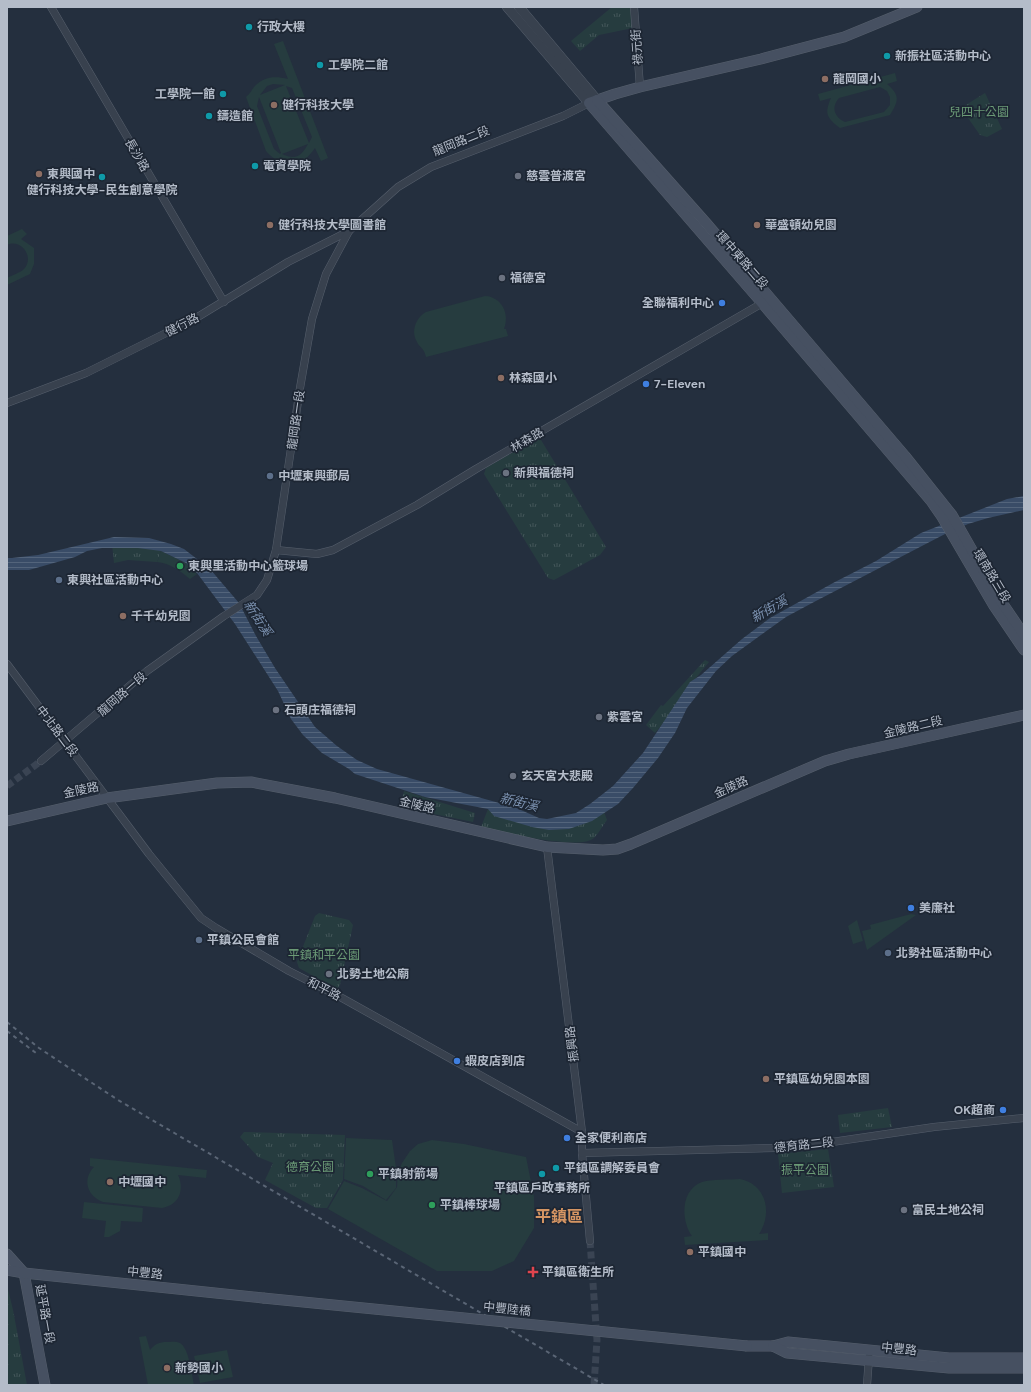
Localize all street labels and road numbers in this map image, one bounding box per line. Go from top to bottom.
street label: 祿元街 [628,28,646,66]
street label: 龍岡路二段 [430,122,492,160]
street label: 長沙路 [121,135,153,175]
street label: 環中東路二段 [712,228,772,292]
street label: 健行路 [162,310,202,340]
street label: 龍岡路一段 [284,389,308,451]
street label: 林森路 [507,424,547,456]
street label: 環南路三段 [970,546,1014,606]
street label: 龍岡路一段 [94,668,150,720]
street label: 中北路二段 [33,702,81,760]
street label: 金陵路二段 [882,712,944,742]
street label: 金陵路 [711,772,751,802]
street label: 金陵路 [62,778,100,802]
street label: 金陵路 [398,793,436,817]
street label: 和平路 [304,974,344,1004]
street label: 振興路 [562,1025,582,1063]
street label: 德育路二段 [773,1134,835,1156]
street label: 中豐路 [126,1263,164,1283]
street label: 延平路一段 [32,1283,58,1345]
street label: 中豐陸橋 [482,1299,532,1319]
street label: 中豐路 [880,1339,918,1359]

